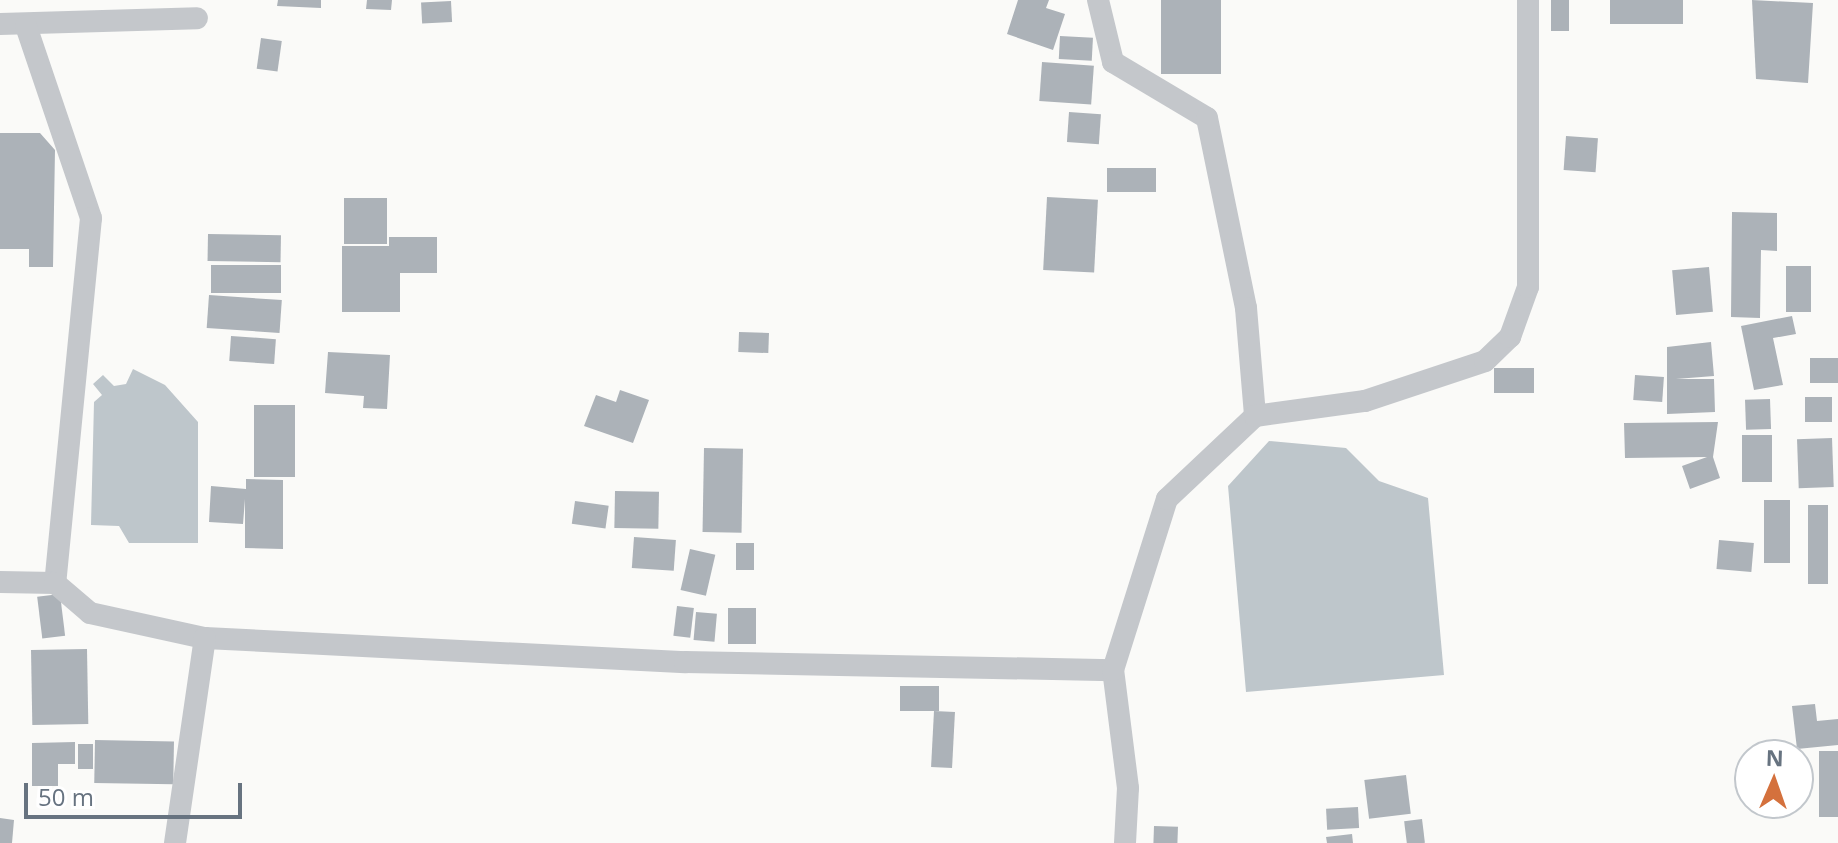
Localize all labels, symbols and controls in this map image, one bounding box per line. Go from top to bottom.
north arrow [1734,739,1814,819]
text: N [1765,742,1784,772]
scale bar [28,767,246,817]
text: 50 m [38,780,94,813]

